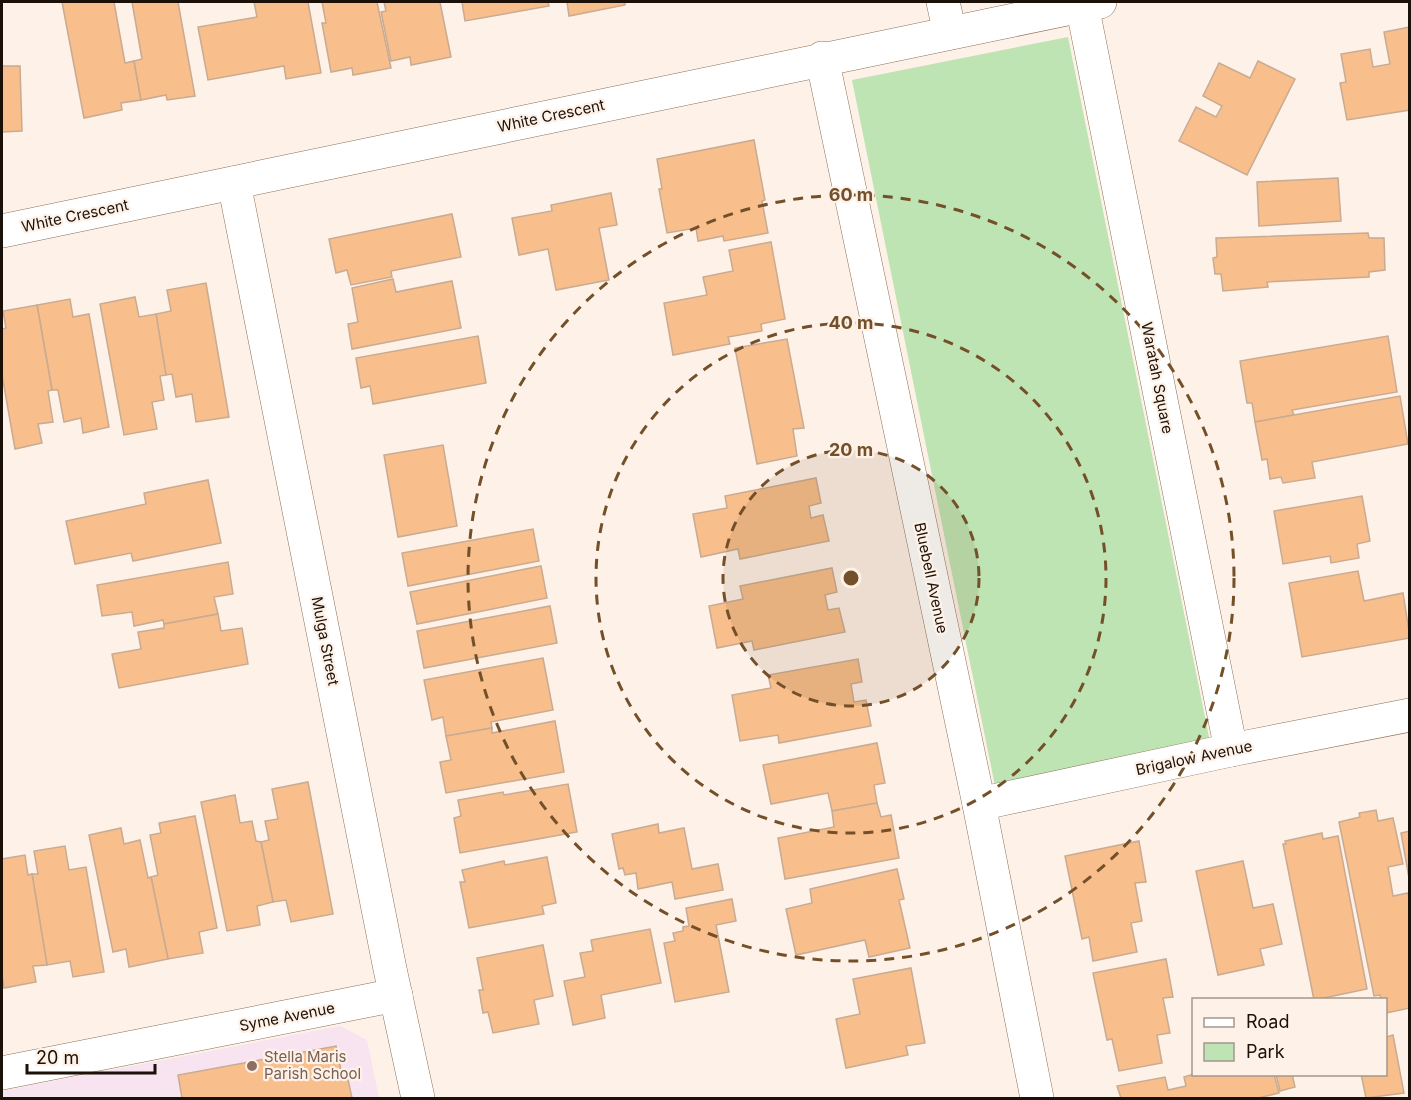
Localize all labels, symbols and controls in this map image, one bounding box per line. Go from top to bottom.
street label: White Crescent [496,95,606,136]
text: 60 m [829,184,873,205]
street label: White Crescent [20,195,130,236]
text: 40 m [829,312,874,333]
street label: Waratah Square [1137,321,1178,435]
text: 20 m [829,439,873,460]
street label: Bluebell Avenue [910,521,953,635]
centre of rings [841,568,861,588]
street label: Mulga Street [308,595,343,687]
street label: Brigalow Avenue [1134,736,1254,779]
street label: Syme Avenue [238,998,336,1035]
legend [1192,998,1387,1076]
text: Road [1246,1011,1289,1032]
scale bar [27,1037,154,1075]
text: Park [1246,1041,1285,1062]
text: 20 m [36,1047,79,1068]
place label: Stella Maris Parish School [264,1047,361,1083]
marker: Stella Maris Parish School [245,1059,259,1073]

